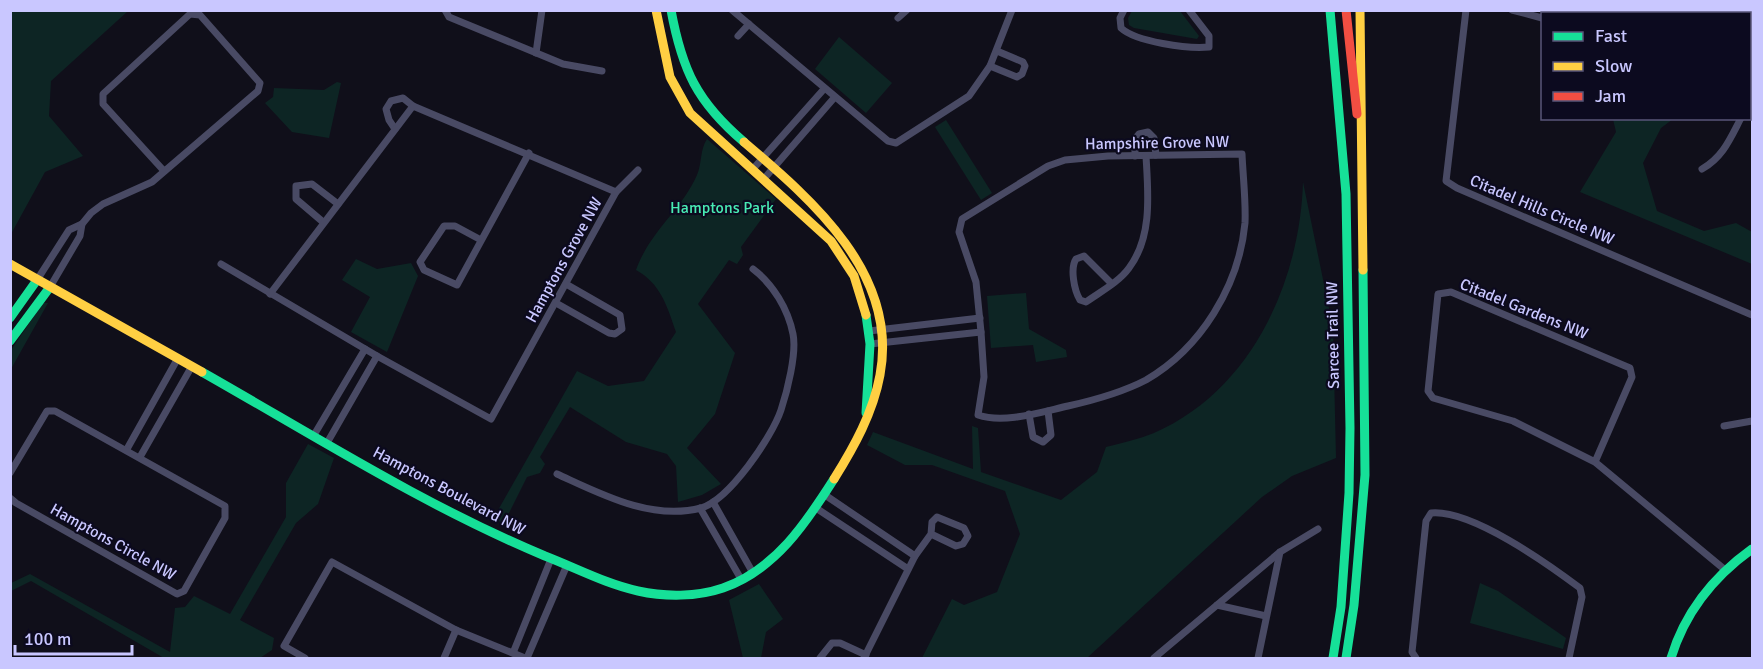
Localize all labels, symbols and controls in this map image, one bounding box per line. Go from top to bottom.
legend [1541,12,1751,120]
text: Fast [1595,25,1627,47]
text: Slow [1595,55,1632,77]
text: Jam [1595,85,1626,107]
street label: Hampshire Grove NW [1085,132,1230,154]
street label: Citadel Hills Circle NW [1467,171,1618,250]
street label: Hamptons Grove NW [521,193,607,326]
park label: Hamptons Park [670,198,774,218]
street label: Citadel Gardens NW [1457,274,1591,344]
street label: Sarcee Trail NW [1322,281,1344,389]
street label: Hamptons Boulevard NW [369,442,529,540]
street label: Hamptons Circle NW [47,499,180,585]
scale bar [15,618,132,656]
text: 100 m [24,628,71,650]

